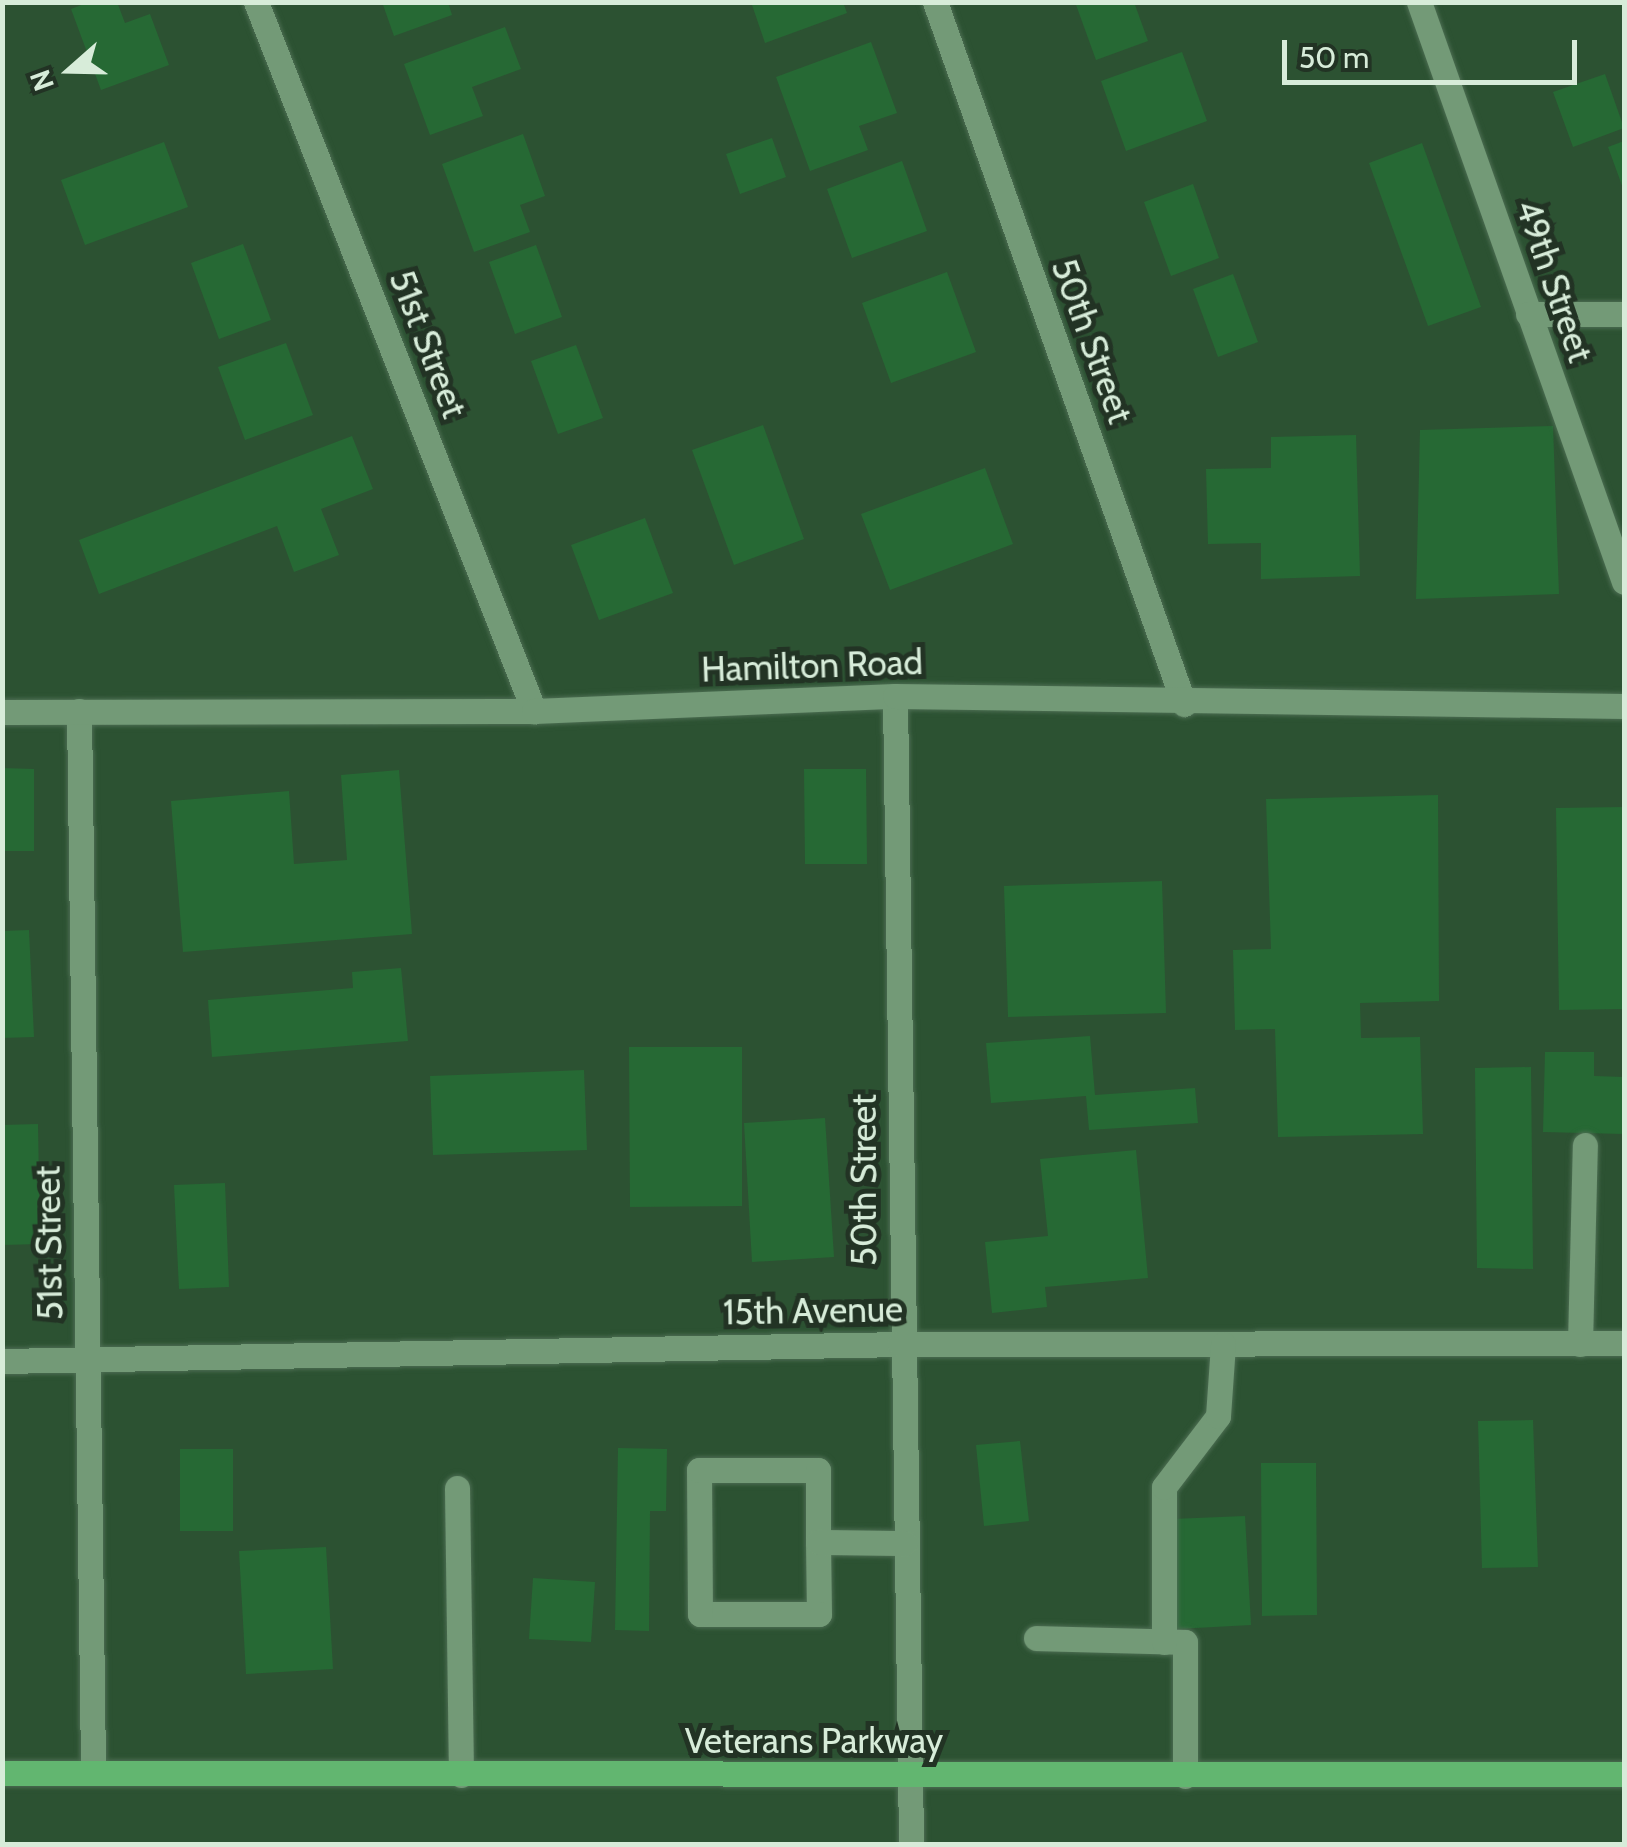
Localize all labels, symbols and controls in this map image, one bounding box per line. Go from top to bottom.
north arrow [20,20,120,120]
scale bar [1287,20,1582,82]
text: 50 m [1299,39,1369,76]
text: N [22,65,61,95]
street label: 49th Street [1507,194,1601,368]
street label: 50th Street [1043,253,1141,429]
street label: 51st Street [381,264,475,424]
street label: Hamilton Road [701,641,923,691]
street label: 50th Street [843,1094,885,1266]
street label: 51st Street [27,1165,71,1321]
street label: 15th Avenue [723,1288,903,1334]
street label: Veterans Parkway [685,1720,943,1762]

